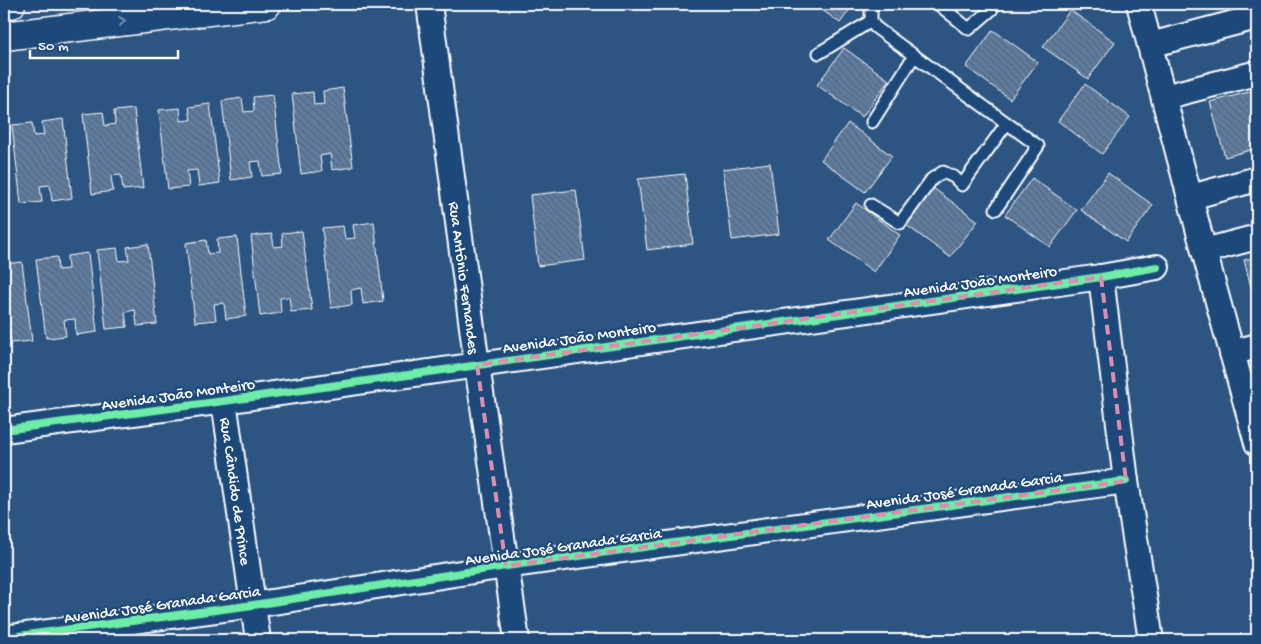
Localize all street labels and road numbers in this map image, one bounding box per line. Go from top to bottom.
street label: Rua Antônio Fernandes [442,201,482,356]
street label: Avenida João Monteiro [902,263,1058,304]
street label: Avenida João Monteiro [501,319,657,360]
street label: Avenida João Monteiro [100,376,256,417]
street label: Rua Cândido de Prince [213,417,253,567]
street label: Avenida José Granada Garcia [865,469,1065,516]
street label: Avenida José Granada Garcia [464,525,664,572]
street label: Avenida José Granada Garcia [63,583,263,630]

